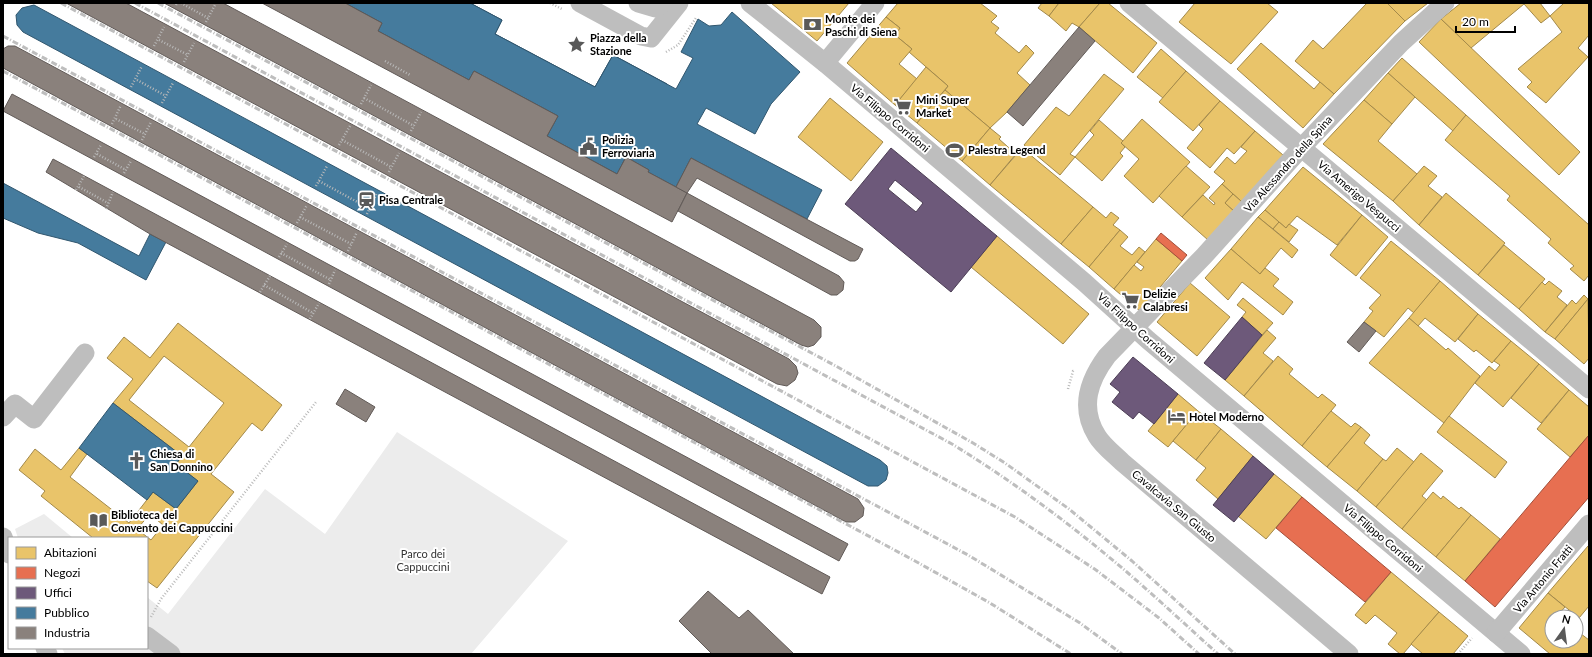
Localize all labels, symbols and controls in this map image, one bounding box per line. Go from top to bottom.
scale bar [1456,8,1515,34]
place label: Monte dei Paschi di Siena [825,12,897,38]
text: 20 m [1462,14,1489,29]
bank icon: Monte dei Paschi di Siena [802,15,822,35]
place label: Piazza della Stazione [590,31,647,57]
place icon: Piazza della Stazione [567,34,587,54]
street label: Via Filippo Corridoni [848,81,933,155]
place label: Mini Super Market [916,93,970,119]
supermarket icon: Mini Super Market [893,96,913,116]
street label: Via Alessandro della Spina [1241,113,1334,215]
place label: Polizia Ferroviaria [602,133,654,159]
public building icon: Polizia Ferroviaria [579,136,599,156]
sports icon: Palestra Legend [945,140,965,160]
place label: Palestra Legend [968,143,1045,156]
street label: Via Amerigo Vespucci [1315,157,1404,234]
station icon: Pisa Centrale [356,190,376,210]
place label: Pisa Centrale [379,193,443,206]
place label: Delizie Calabresi [1143,287,1188,313]
street label: Via Filippo Corridoni [1095,290,1178,366]
supermarket icon: Delizie Calabresi [1120,290,1140,310]
hotel icon: Hotel Moderno [1166,407,1186,427]
place label: Hotel Moderno [1189,410,1264,423]
place label: Chiesa di San Donnino [150,447,213,473]
church icon: Chiesa di San Donnino [127,450,147,470]
street label: Cavalcavia San Giusto [1130,467,1219,545]
street label: Via Filippo Corridoni [1341,501,1426,575]
place label: Biblioteca del Convento dei Cappuccini [111,508,233,534]
library icon: Biblioteca del Convento dei Cappuccini [88,511,108,531]
legend [8,537,148,649]
street label: Via Antonio Fratti [1510,542,1575,615]
text: Abitazioni [44,545,97,560]
park label: Parco dei Cappuccini [396,547,450,573]
text: Negozi [44,565,81,580]
text: Uffici [44,585,72,600]
text: Pubblico [44,605,90,620]
north arrow [1544,609,1584,649]
text: N [1561,611,1572,626]
text: Industria [44,625,90,640]

